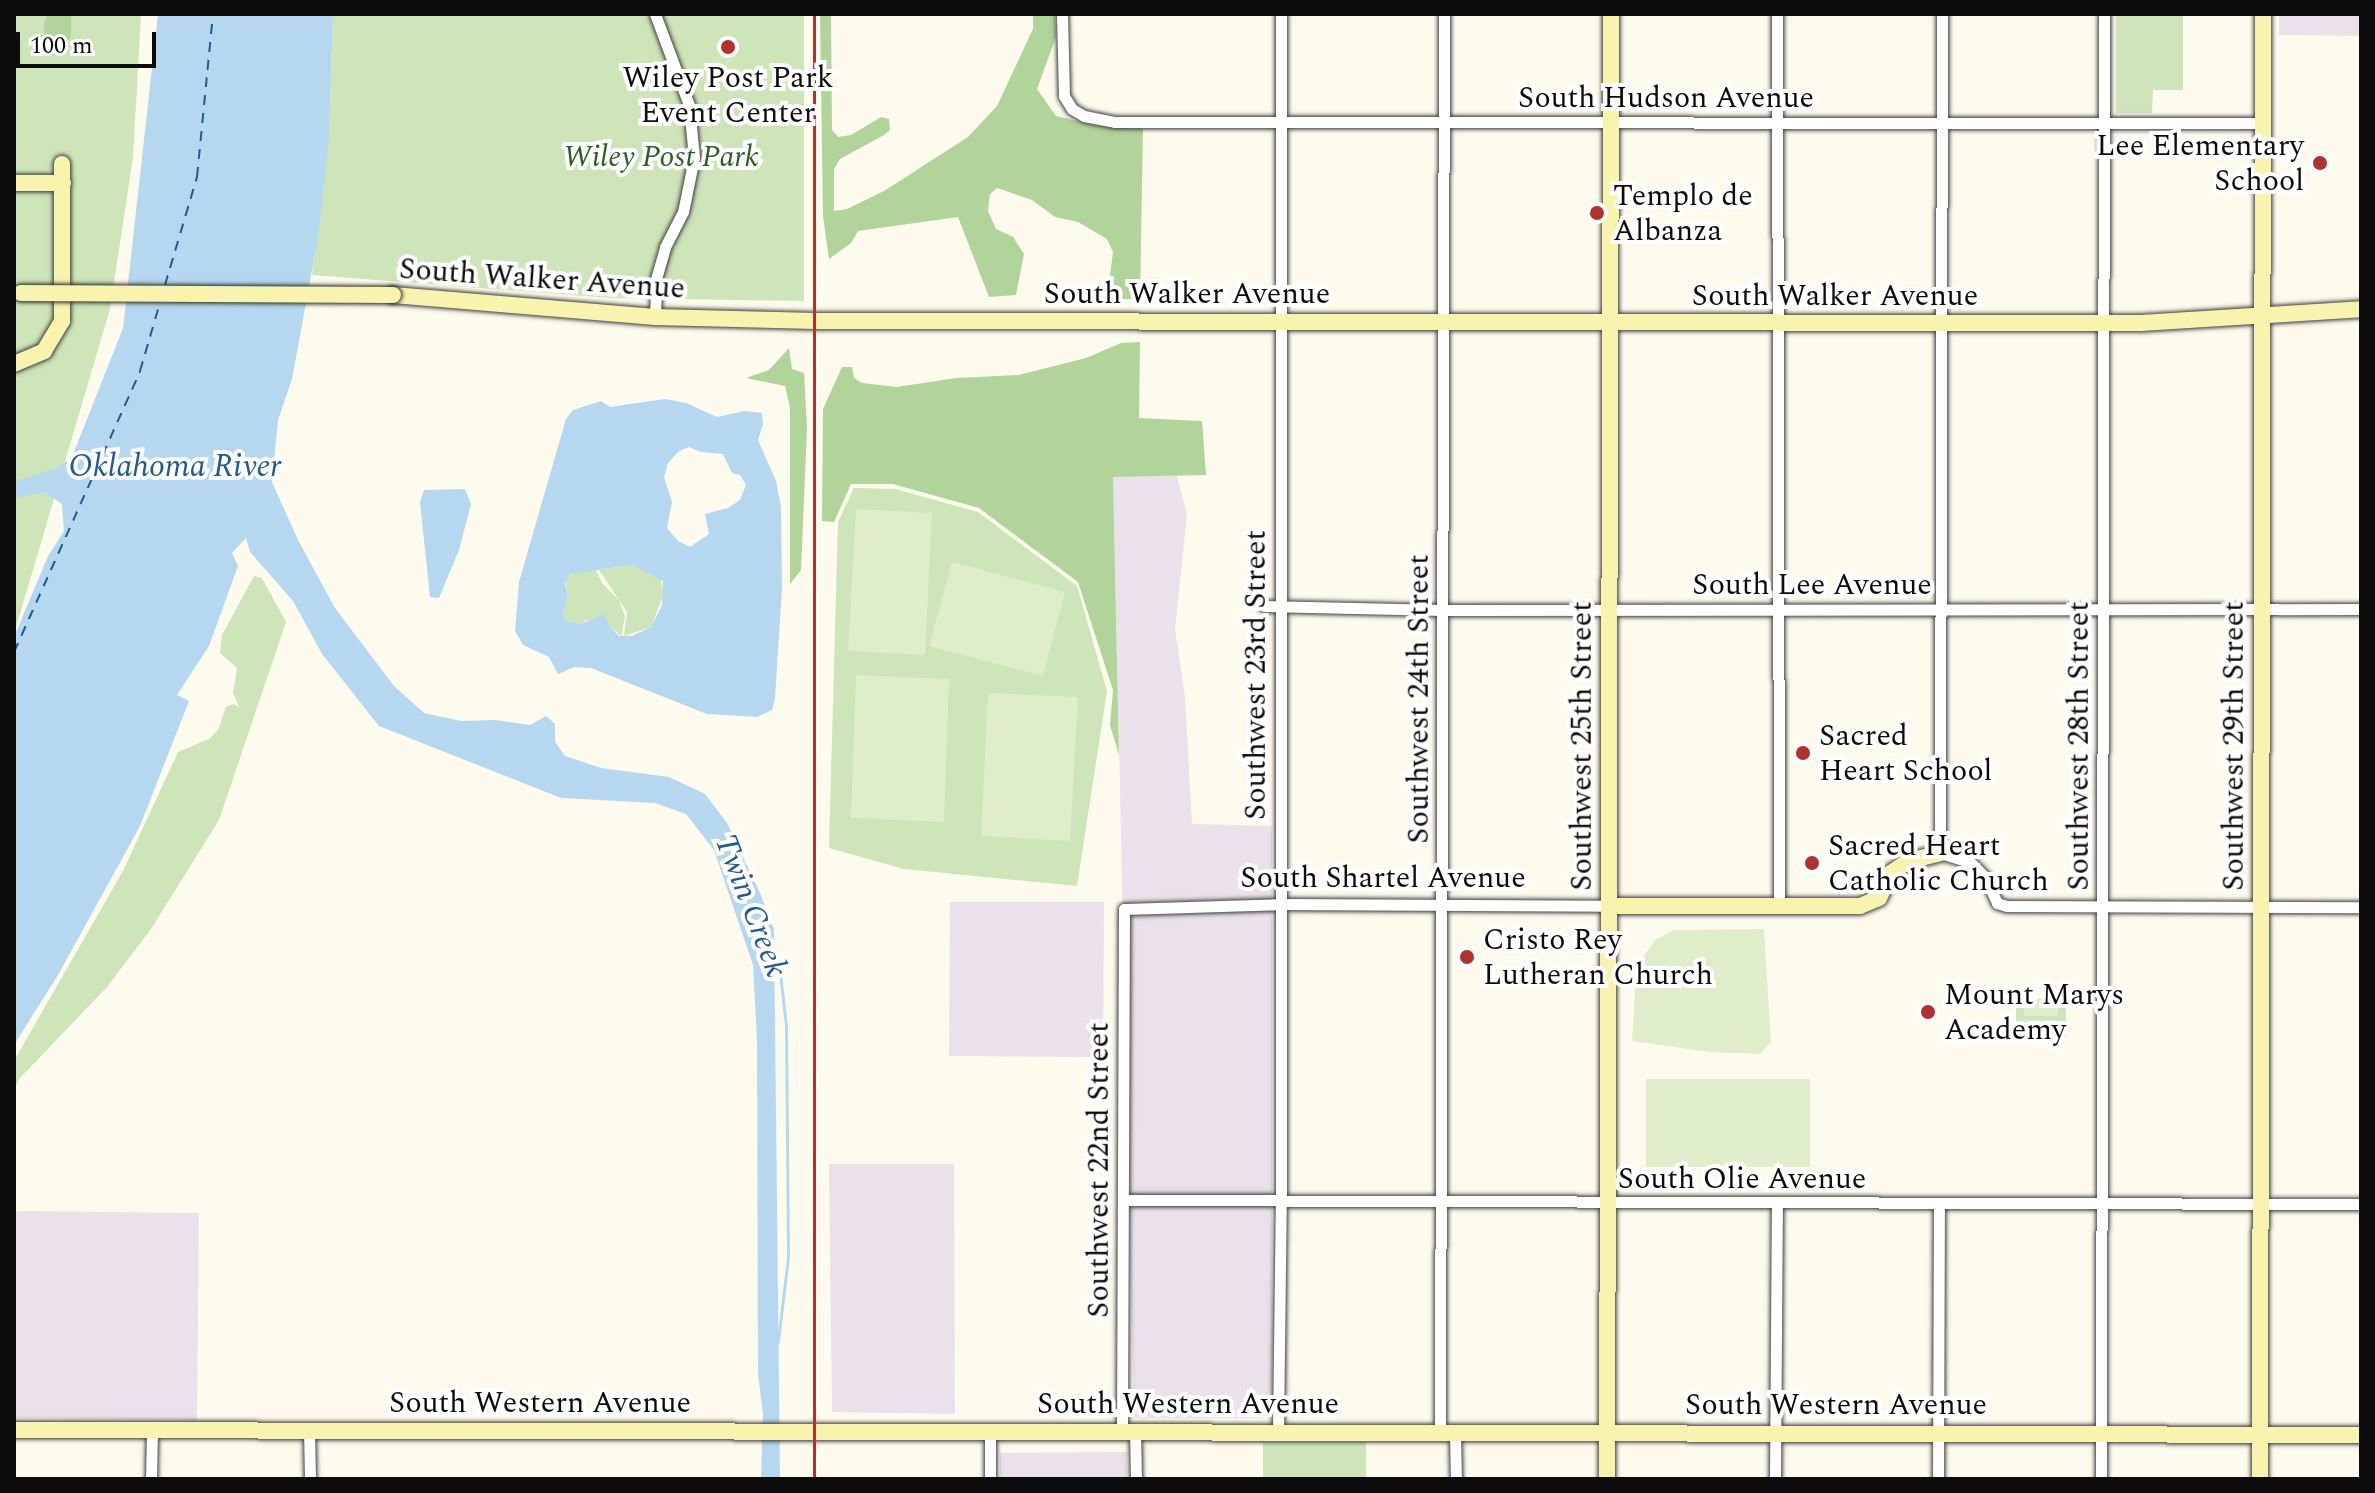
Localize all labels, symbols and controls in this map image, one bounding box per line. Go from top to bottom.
scale bar [20,16,160,66]
text: 100 m [30,28,93,64]
marker: Wiley Post Park Event Center [719,38,737,56]
place label: Wiley Post Park Event Center [622,60,834,130]
street label: South Hudson Avenue [1518,80,1814,116]
place label: Lee Elementary School [2096,128,2304,198]
park label: Wiley Post Park [563,139,759,175]
marker: Lee Elementary School [2311,154,2329,172]
place label: Templo de Albanza [1613,178,1753,248]
marker: Templo de Albanza [1588,204,1606,222]
street label: South Walker Avenue [398,251,686,307]
street label: South Walker Avenue [1044,276,1330,312]
street label: South Walker Avenue [1692,278,1978,314]
water label: Oklahoma River [69,448,281,486]
street label: Southwest 23rd Street [1238,530,1274,820]
street label: Southwest 24th Street [1401,554,1437,844]
street label: South Lee Avenue [1692,567,1932,603]
street label: Southwest 25th Street [1564,601,1600,891]
street label: Southwest 28th Street [2061,601,2097,891]
street label: Southwest 29th Street [2216,601,2252,891]
place label: Sacred Heart School [1819,718,1992,788]
marker: Sacred Heart School [1794,744,1812,762]
place label: Sacred Heart Catholic Church [1828,828,2049,898]
water label: Twin Creek [705,829,795,983]
marker: Sacred Heart Catholic Church [1803,854,1821,872]
street label: South Shartel Avenue [1240,860,1526,896]
place label: Cristo Rey Lutheran Church [1483,922,1713,992]
marker: Cristo Rey Lutheran Church [1458,948,1476,966]
place label: Mount Marys Academy [1944,977,2124,1048]
marker: Mount Marys Academy [1919,1003,1937,1021]
street label: Southwest 22nd Street [1081,1022,1117,1318]
street label: South Olie Avenue [1618,1161,1866,1197]
street label: South Western Avenue [389,1385,691,1421]
street label: South Western Avenue [1037,1386,1339,1422]
street label: South Western Avenue [1685,1387,1987,1423]

